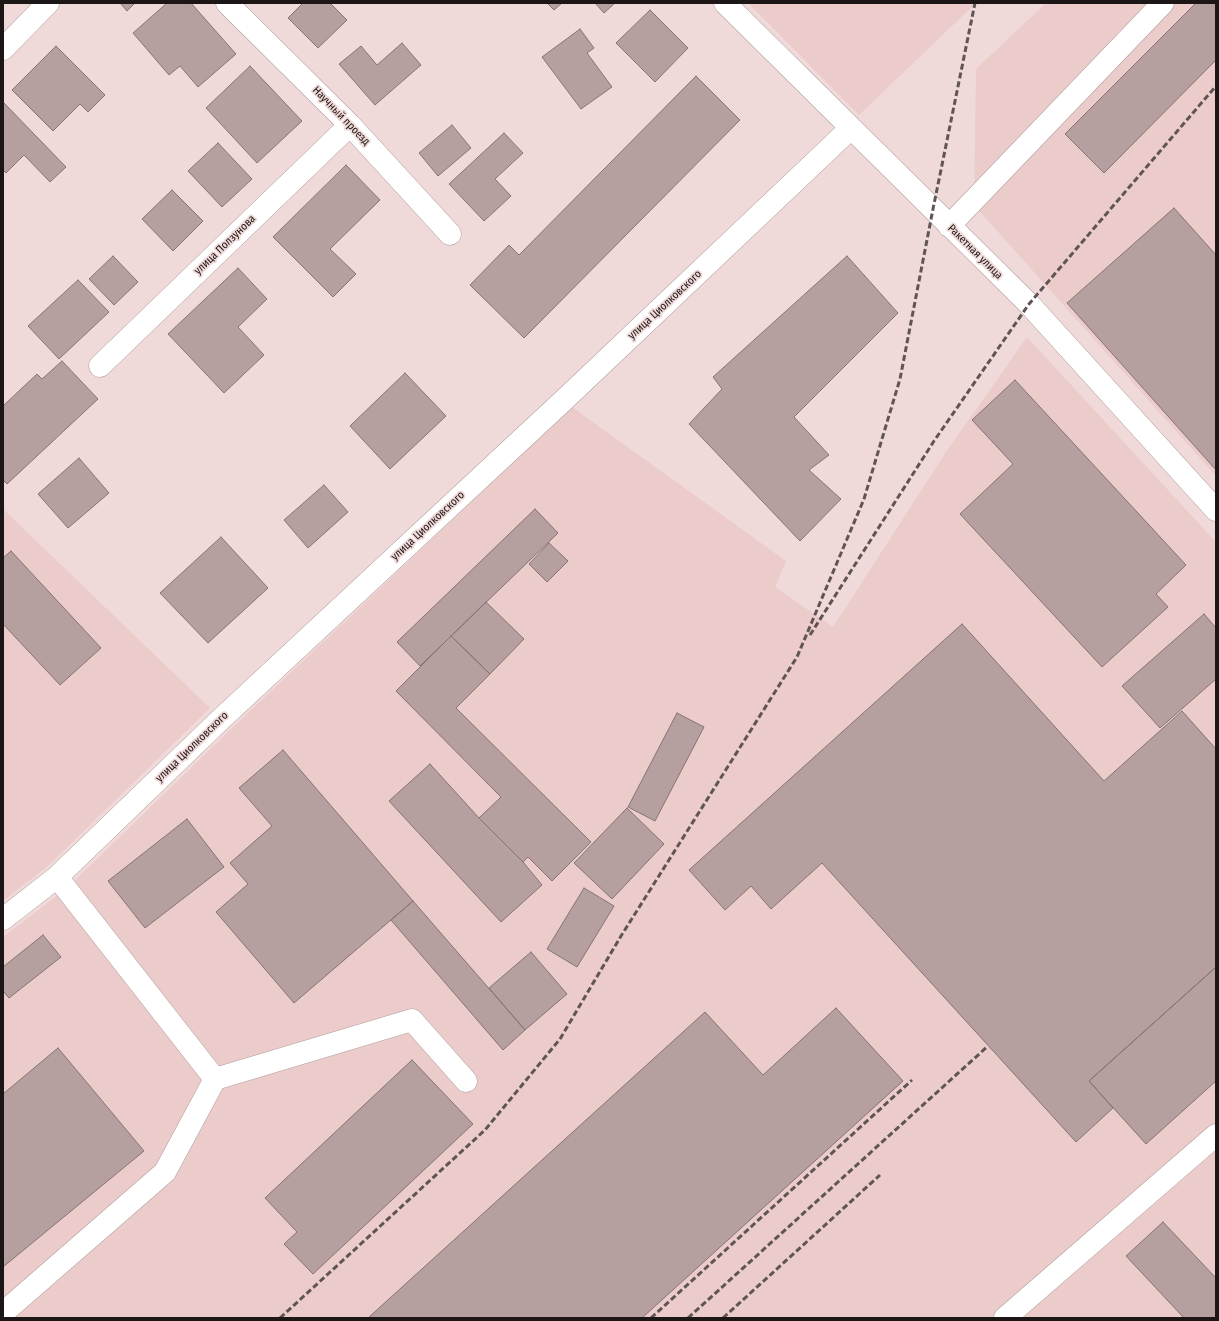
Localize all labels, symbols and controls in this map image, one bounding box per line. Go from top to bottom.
street label: Научный проезд [310,84,372,148]
street label: улица Ползунова [192,212,258,278]
street label: Ракетная улица [945,222,1005,282]
street label: улица Циолковского [626,268,704,342]
street label: улица Циолковского [389,489,467,563]
street label: улица Циолковского [153,709,231,785]

